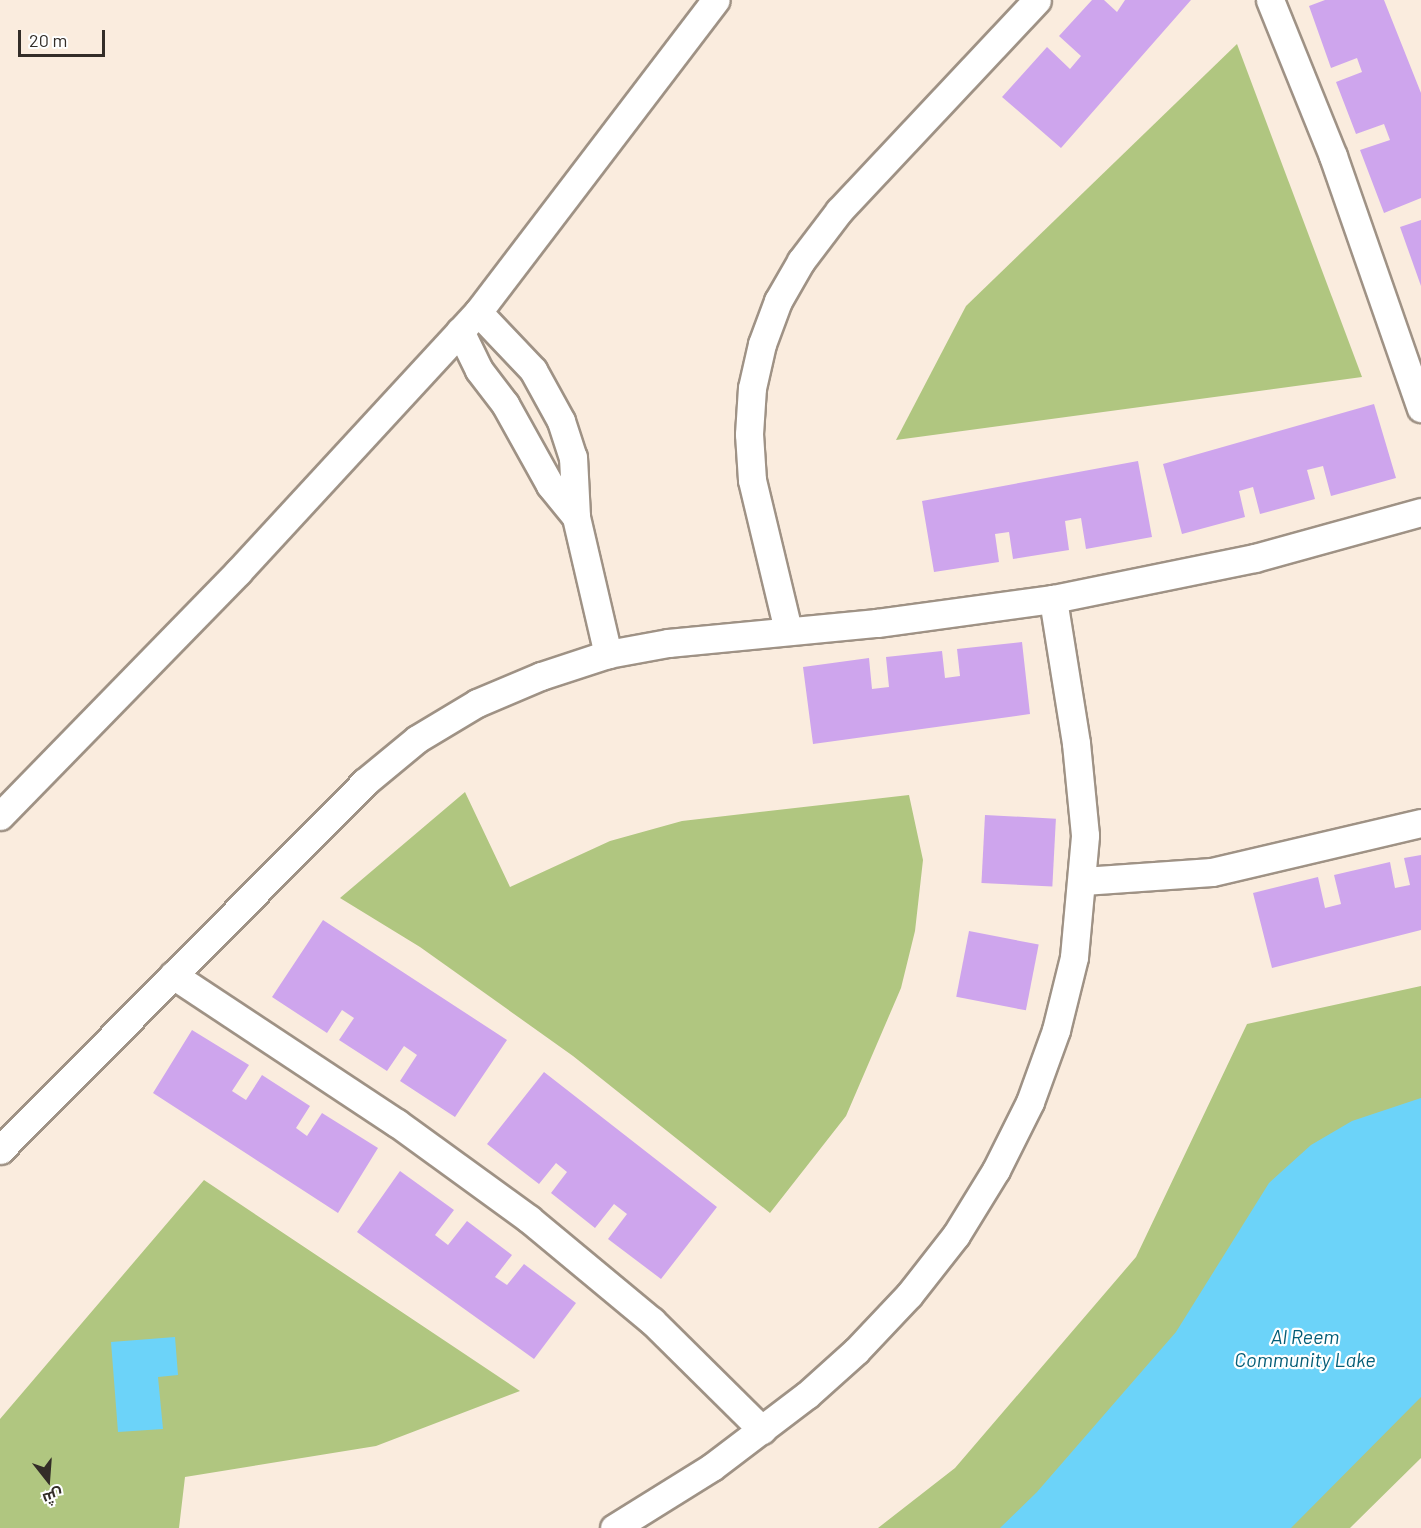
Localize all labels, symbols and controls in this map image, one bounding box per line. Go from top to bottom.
scale bar [21,18,108,56]
text: 20 m [29,29,67,51]
water label: Al Reem Community Lake [1234,1324,1376,1371]
north arrow [18,1450,78,1510]
text: ش [41,1486,66,1510]

